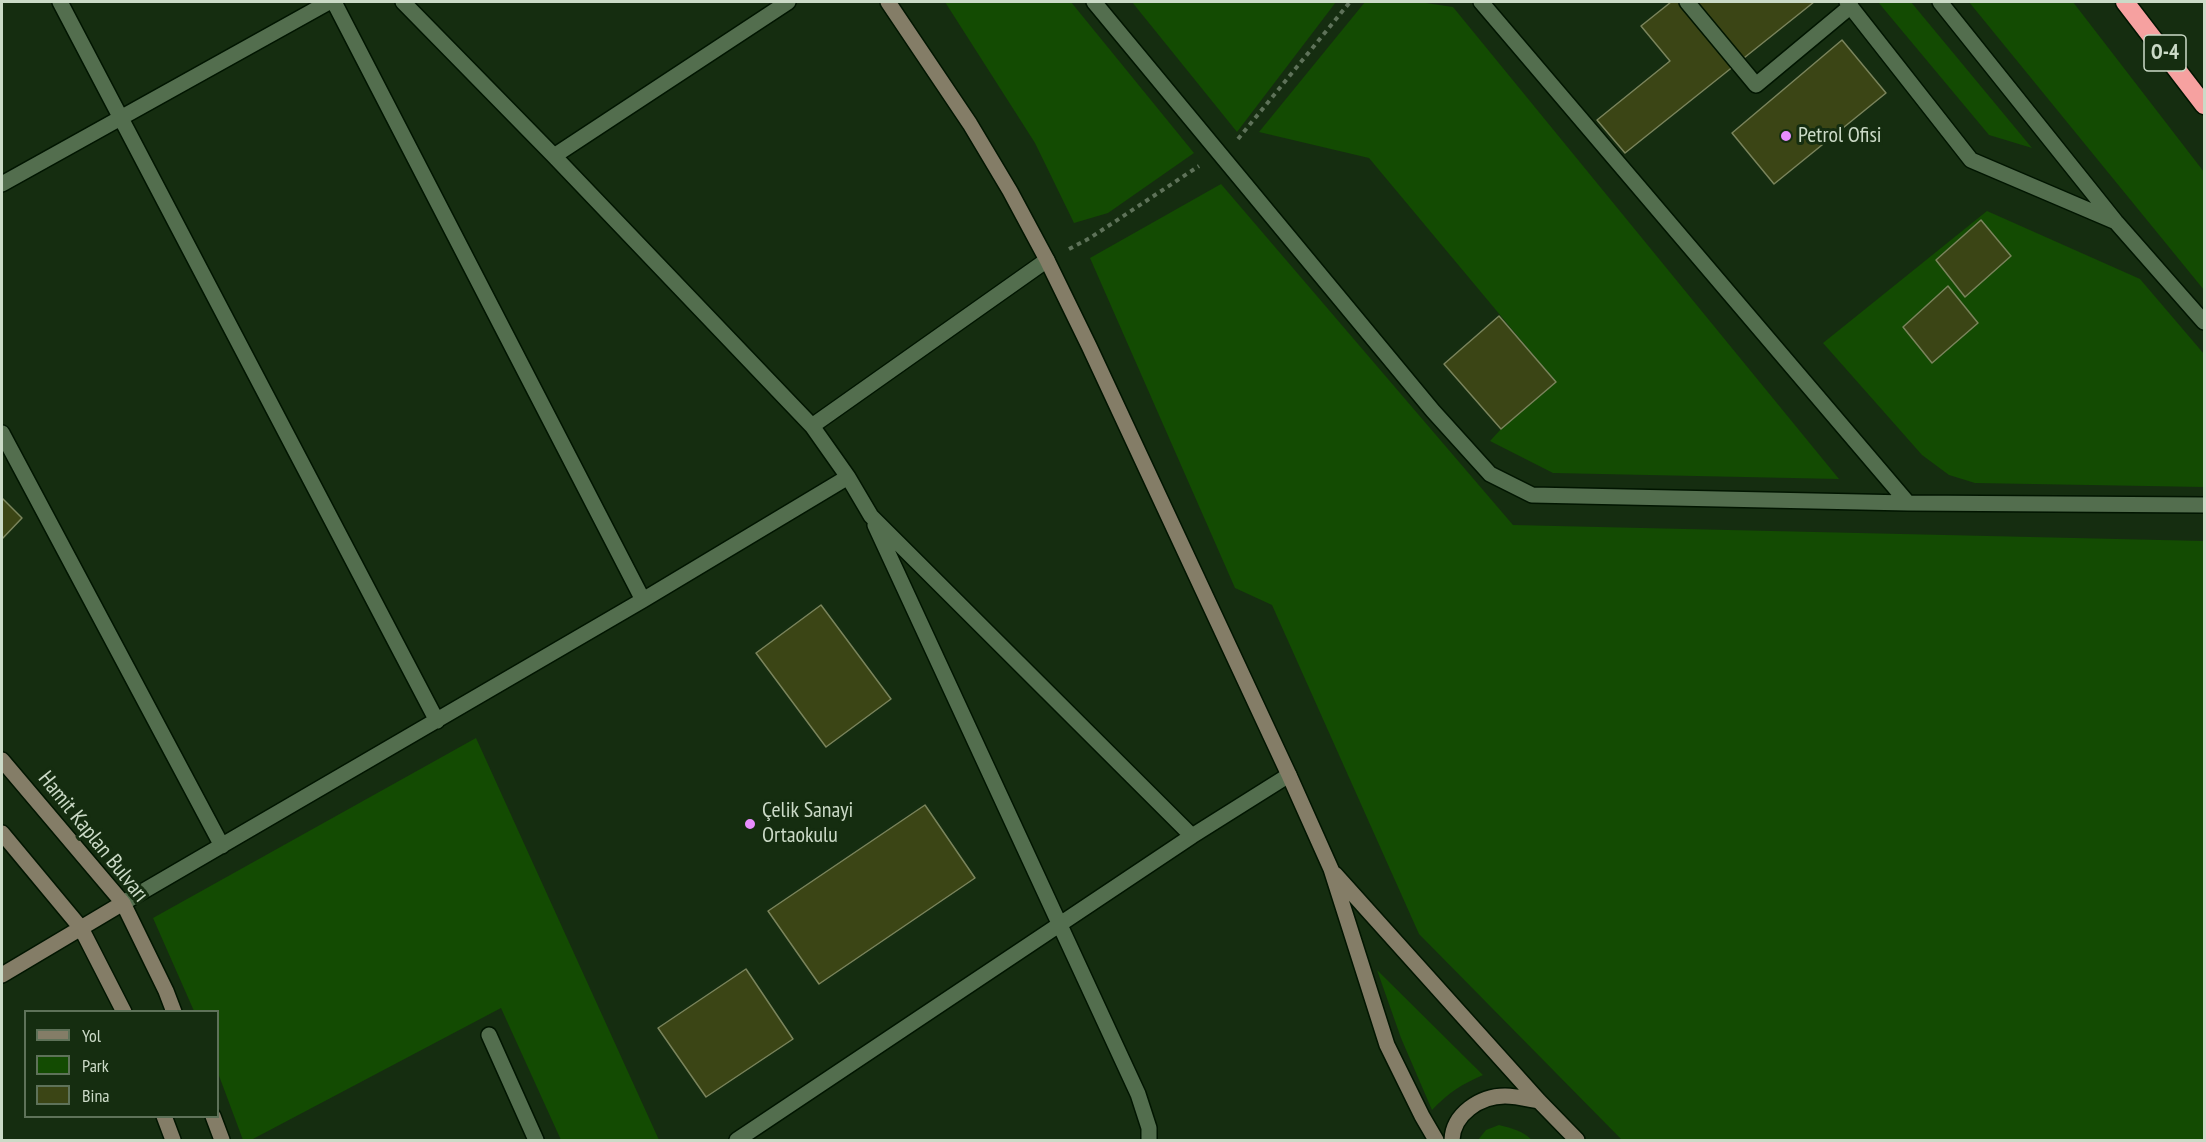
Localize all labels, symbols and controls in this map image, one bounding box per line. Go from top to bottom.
road number: O-4 [2144,35,2186,71]
place label: Petrol Ofisi [1798,123,1882,149]
marker: Petrol Ofisi [1779,129,1793,143]
street label: Hamit Kaplan Bulvarı [32,766,154,908]
place label: Çelik Sanayi Ortaokulu [762,798,853,849]
marker: Çelik Sanayi Ortaokulu [743,817,757,831]
legend [24,1010,219,1118]
text: Yol [82,1024,101,1047]
text: Park [82,1054,109,1077]
text: Bina [82,1084,110,1107]

